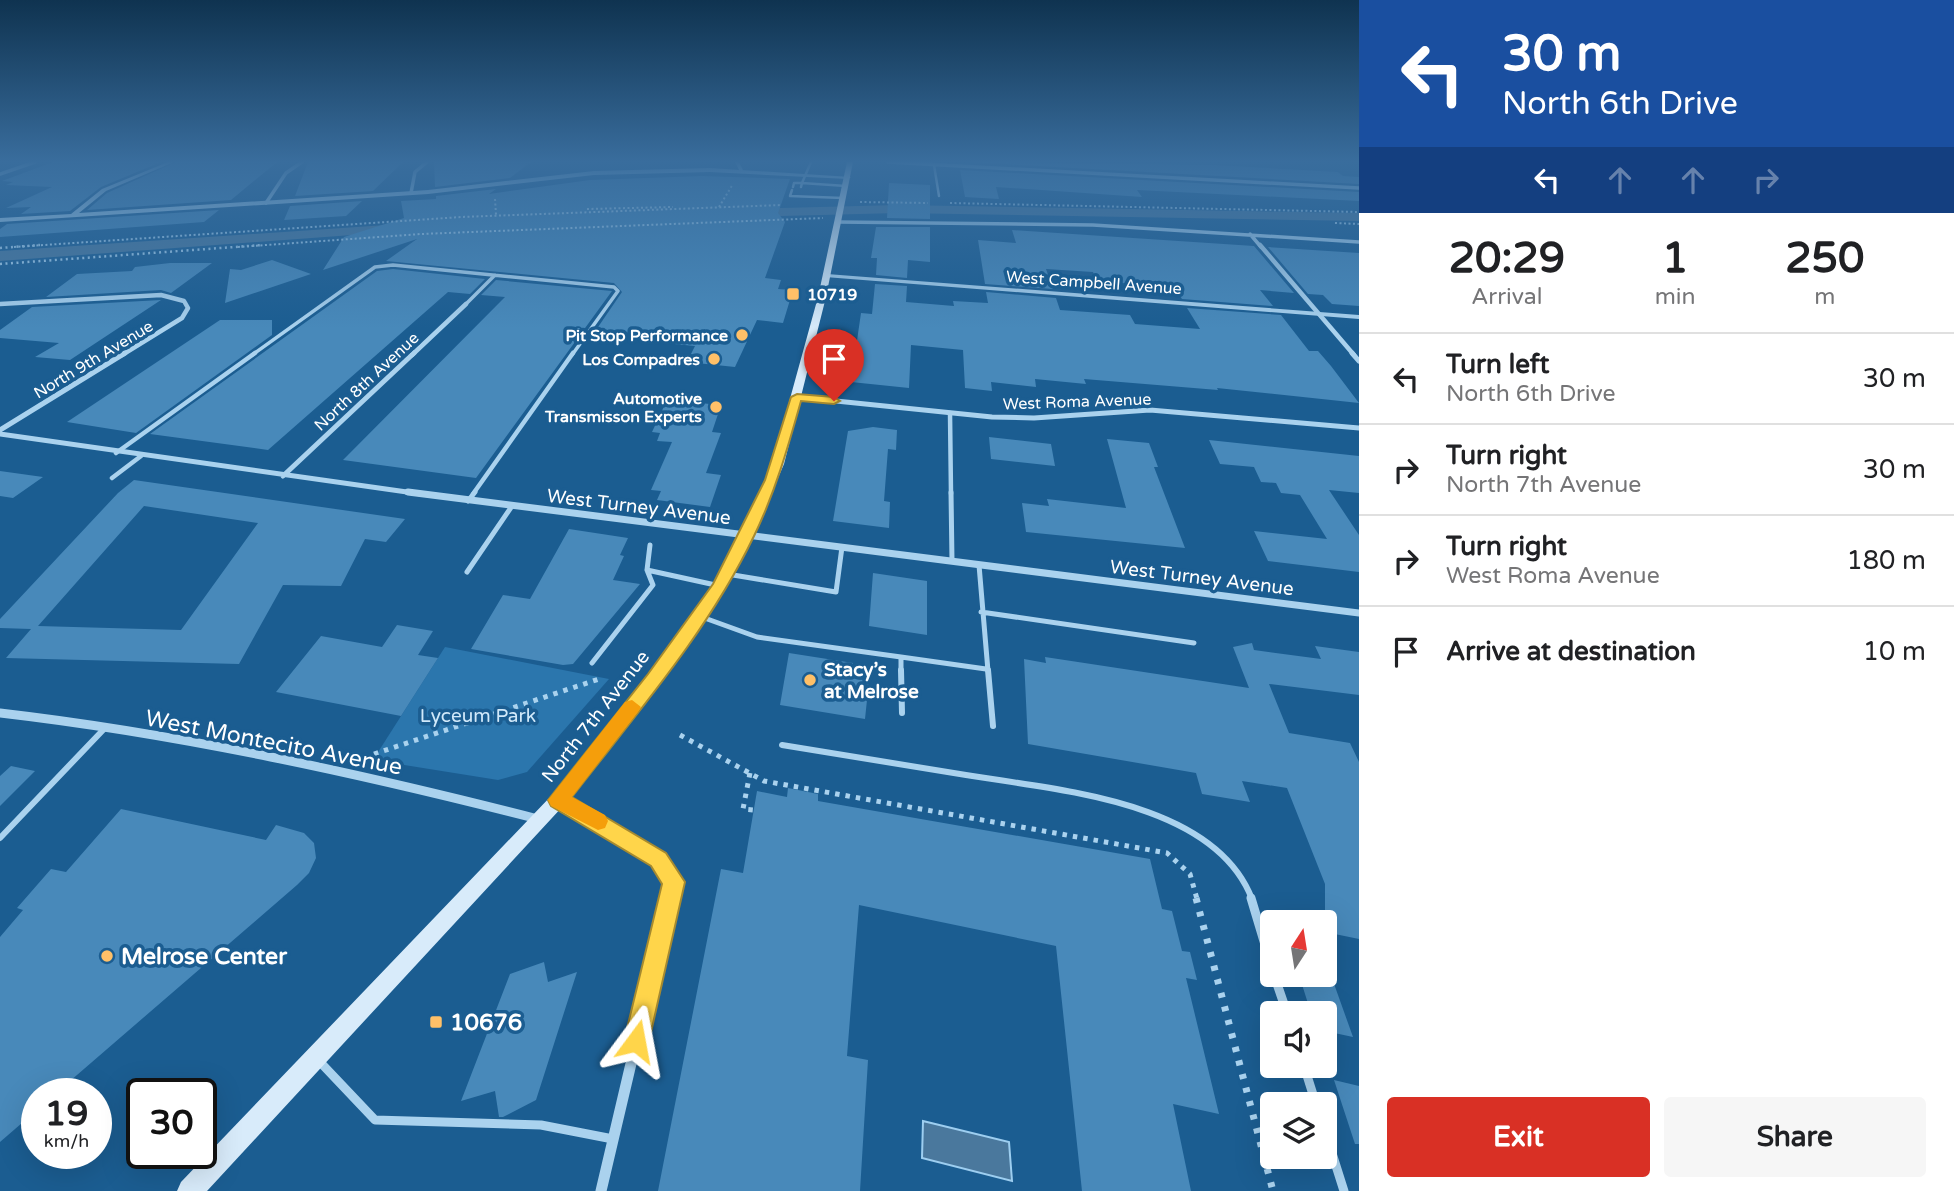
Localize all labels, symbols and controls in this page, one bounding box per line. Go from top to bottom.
text: 30 m [1502,25,1621,84]
icon: left [1387,28,1478,119]
text: North 6th Drive [1502,85,1738,123]
icon: left [1528,161,1566,199]
icon: ahead [1601,161,1639,199]
icon: ahead [1674,161,1712,199]
icon: right [1747,161,1785,199]
text: 20:29 [1449,233,1565,284]
text: 1 [1662,233,1688,284]
text: 250 [1785,233,1864,284]
street label: West Campbell Avenue [1006,267,1182,299]
text: Arrival [1471,283,1542,311]
text: min [1655,283,1696,311]
text: m [1814,283,1835,311]
place label: 10719 [807,285,857,305]
marker: 10719 [785,286,801,302]
street label: North 9th Avenue [30,316,157,403]
place label: Pit Stop Performance [565,326,728,346]
marker: Pit Stop Performance [734,327,750,343]
street label: North 8th Avenue [310,328,423,435]
pin [804,329,864,401]
icon: arrive [815,340,853,378]
text: Turn left [1446,349,1549,380]
place label: Los Compadres [582,350,700,370]
marker: Los Compadres [706,351,722,367]
icon: left [1387,360,1425,398]
text: 30 m [1863,363,1926,394]
text: North 6th Drive [1446,380,1616,408]
place label: Automotive Transmisson Experts [544,389,702,427]
street label: West Roma Avenue [1002,389,1152,415]
marker: Automotive Transmisson Experts [708,399,724,415]
text: Turn right [1446,440,1567,471]
icon: right [1387,451,1425,489]
text: 30 m [1863,454,1926,485]
text: North 7th Avenue [1446,471,1641,499]
street label: West Turney Avenue [546,485,732,529]
text: Turn right [1446,531,1567,562]
icon: right [1387,542,1425,580]
text: 180 m [1846,545,1926,576]
street label: West Turney Avenue [1109,556,1295,600]
text: West Roma Avenue [1446,562,1660,590]
icon: arrive [1387,633,1425,671]
text: Arrive at destination [1446,636,1696,667]
text: 10 m [1863,636,1926,667]
street label: North 7th Avenue [537,646,654,787]
place label: Stacy’s at Melrose [824,659,919,703]
marker: Stacy’s at Melrose [802,672,818,688]
street label: West Montecito Avenue [143,704,405,782]
park label: Lyceum Park [420,705,536,727]
north arrow [1260,910,1337,987]
map controls [1260,910,1337,1169]
place label: Melrose Center [121,943,288,971]
marker: Melrose Center [99,948,115,964]
button: sound [1260,1001,1337,1078]
position arrow [599,1004,673,1078]
place label: 10676 [450,1009,522,1037]
marker: 10676 [428,1014,444,1030]
speed limit sign: 30 [126,1078,217,1169]
button: layers [1260,1092,1337,1169]
text: 19 [45,1093,88,1135]
button: Exit [1387,1097,1650,1177]
button: Share [1664,1097,1926,1177]
text: km/h [44,1130,89,1152]

